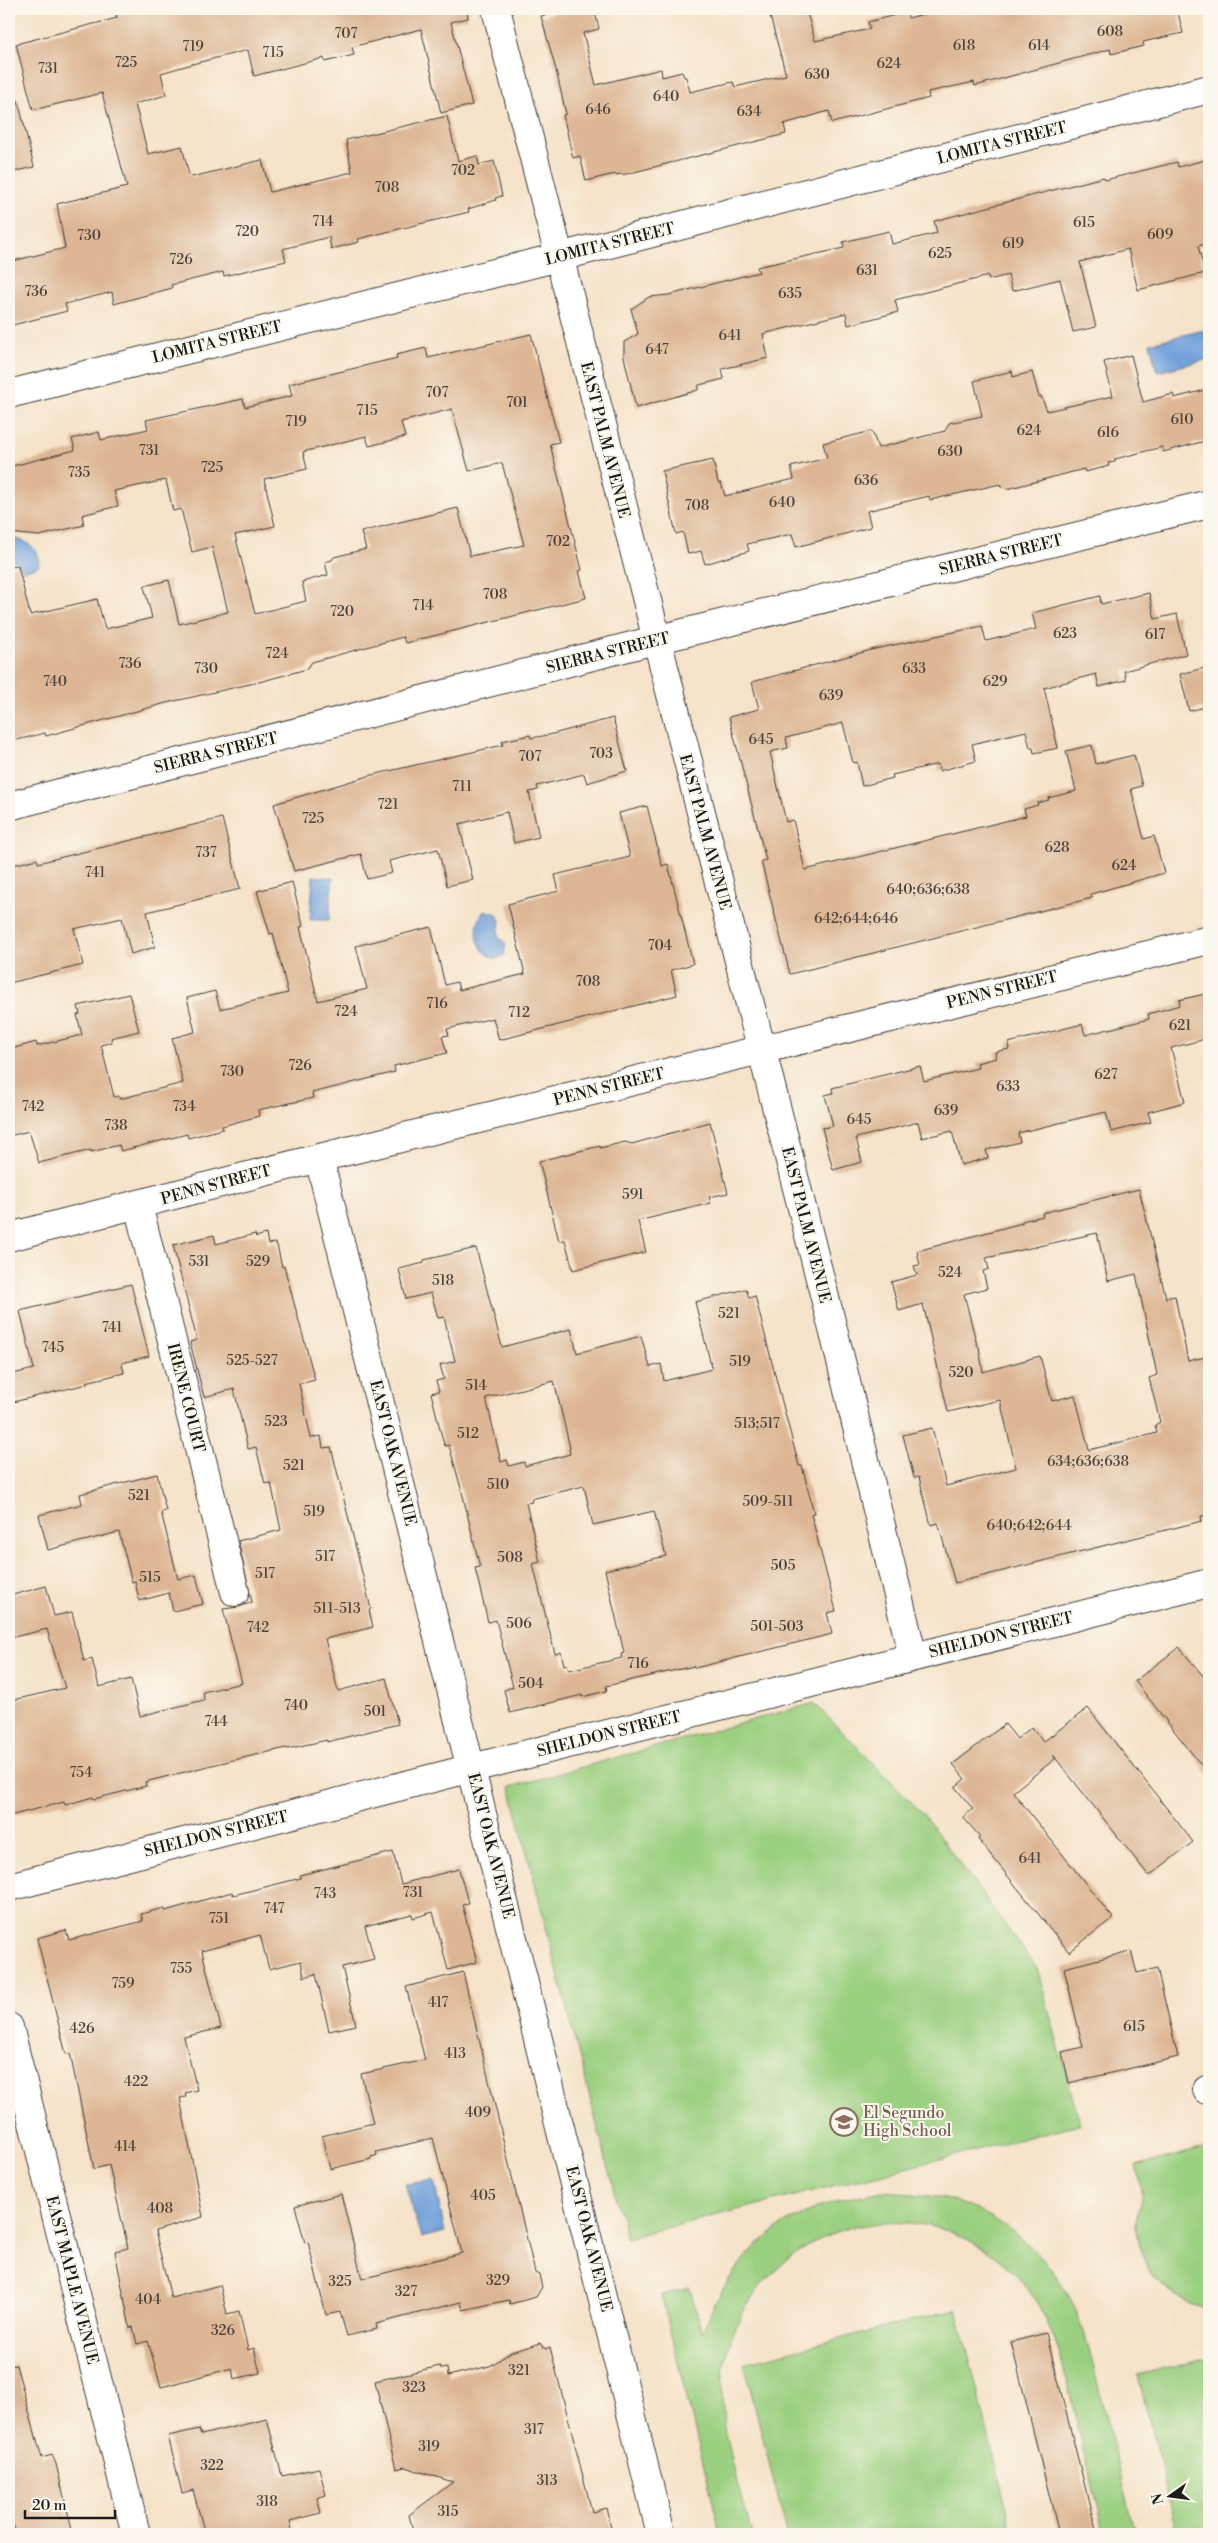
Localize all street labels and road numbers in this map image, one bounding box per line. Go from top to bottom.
street label: LOMITA STREET [935,117,1069,169]
street label: LOMITA STREET [543,218,677,270]
street label: LOMITA STREET [150,316,284,368]
street label: EAST PALM AVENUE [576,360,634,520]
street label: SIERRA STREET [937,530,1065,580]
street label: SIERRA STREET [544,628,672,678]
street label: SIERRA STREET [152,728,280,778]
street label: EAST PALM AVENUE [675,752,735,912]
street label: PENN STREET [944,967,1060,1013]
street label: PENN STREET [551,1064,667,1110]
street label: EAST PALM AVENUE [777,1145,835,1305]
street label: PENN STREET [159,1161,273,1209]
street label: IRENE COURT [163,1341,209,1455]
street label: EAST OAK AVENUE [365,1378,421,1528]
street label: SHELDON STREET [927,1607,1075,1663]
street label: SHELDON STREET [535,1706,683,1762]
street label: EAST OAK AVENUE [463,1771,519,1921]
street label: SHELDON STREET [142,1806,290,1862]
street label: EAST OAK AVENUE [561,2164,617,2314]
street label: EAST MAPLE AVENUE [41,2194,103,2366]

